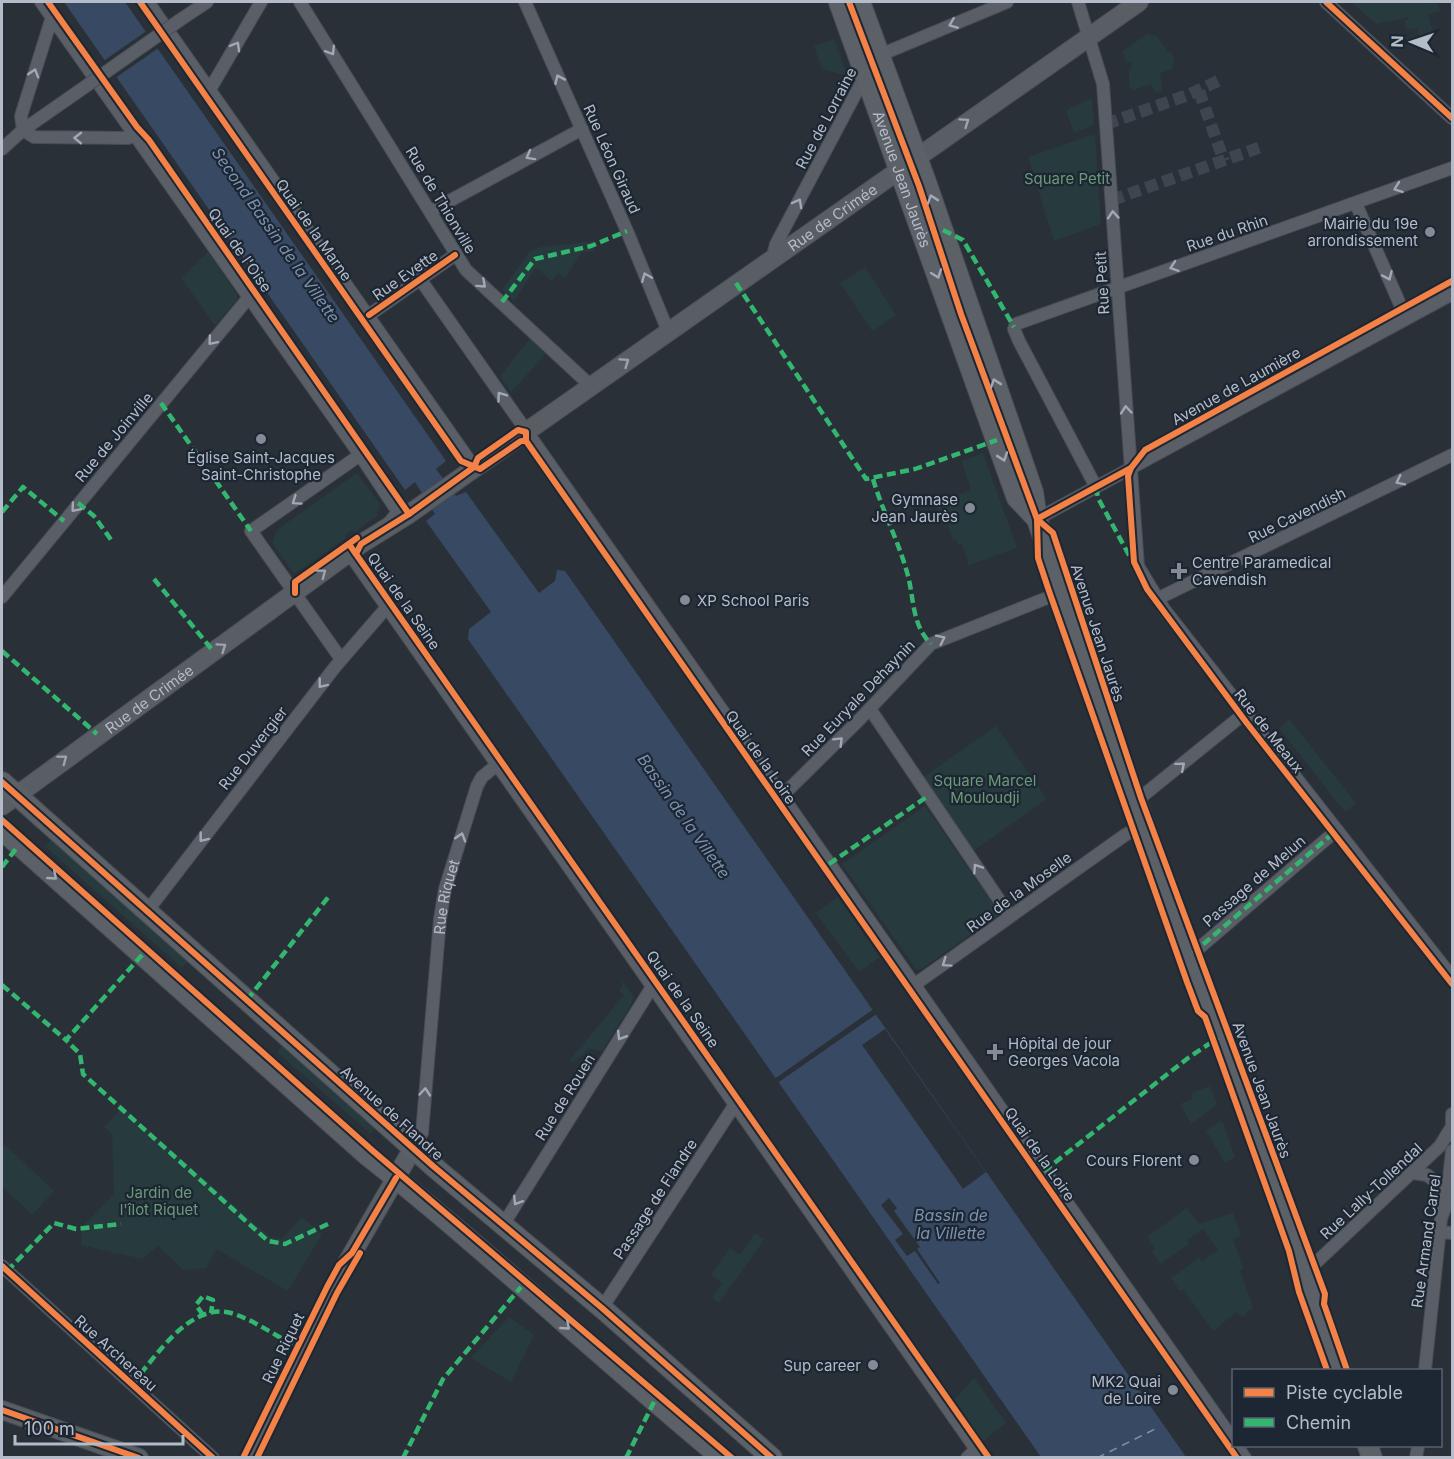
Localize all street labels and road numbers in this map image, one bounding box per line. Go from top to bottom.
street label: Rue de Lorraine [791,64,861,172]
street label: Rue Léon Giraud [579,101,645,217]
street label: Avenue Jean Jaurès [869,108,936,250]
street label: Rue de Thionville [402,143,480,257]
street label: Quai de la Marne [272,175,356,285]
street label: Rue de Crimée [784,179,881,255]
street label: Quai de l'Oise [204,204,276,296]
street label: Rue du Rhin [1184,210,1270,256]
street label: Rue Evette [369,246,441,304]
street label: Rue Petit [1091,251,1113,315]
street label: Avenue de Laumière [1168,343,1304,429]
street label: Rue de Joinville [71,388,157,486]
street label: Rue Cavendish [1245,483,1349,547]
street label: Quai de la Seine [363,549,445,653]
street label: Avenue Jean Jaurès [1067,562,1129,704]
street label: Rue Euryale Dehaynin [797,636,919,760]
street label: Rue de Crimée [101,660,197,737]
street label: Rue de Meaux [1230,685,1308,777]
street label: Rue Duvergier [215,702,292,794]
street label: Quai de la Loire [722,706,800,808]
street label: Passage de Melun [1199,831,1309,931]
street label: Rue de la Moselle [963,848,1075,936]
street label: Rue Riquet [429,857,463,935]
street label: Quai de la Seine [642,947,724,1051]
street label: Avenue Jean Jaurès [1228,1019,1296,1161]
street label: Rue de Rouen [531,1050,599,1144]
street label: Avenue de Flandre [337,1062,447,1164]
street label: Quai de la Loire [1001,1103,1079,1205]
street label: Passage de Flandre [609,1135,701,1263]
street label: Rue Lally-Tollendal [1316,1139,1426,1243]
street label: Rue Armand Carrel [1407,1173,1445,1309]
street label: Rue Riquet [258,1309,308,1387]
street label: Rue Archereau [71,1311,161,1395]

